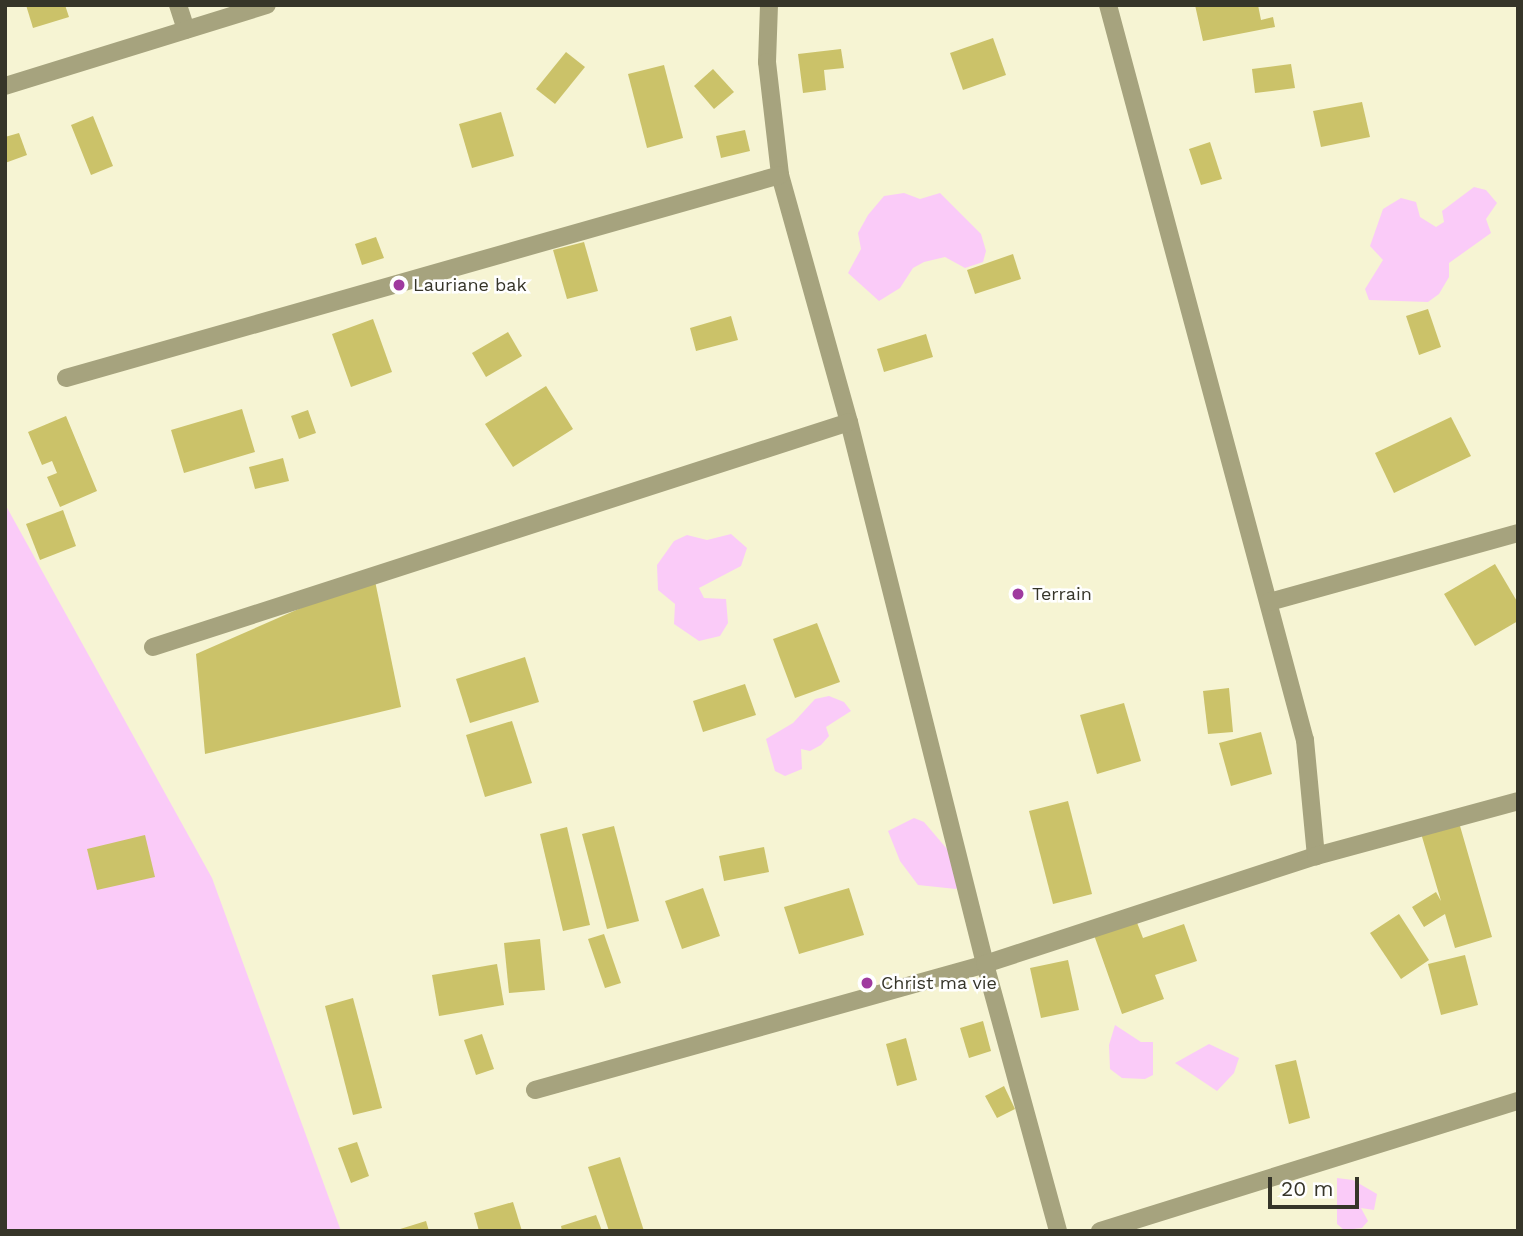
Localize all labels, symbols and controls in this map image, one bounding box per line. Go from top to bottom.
place label: Lauriane bak [413,274,527,296]
marker: Lauriane bak [391,277,407,293]
place label: Terrain [1032,583,1092,605]
marker: Terrain [1010,586,1026,602]
place label: Christ ma vie [881,972,998,994]
marker: Christ ma vie [859,975,875,991]
scale bar [1271,1162,1362,1206]
text: 20 m [1281,1176,1333,1201]

